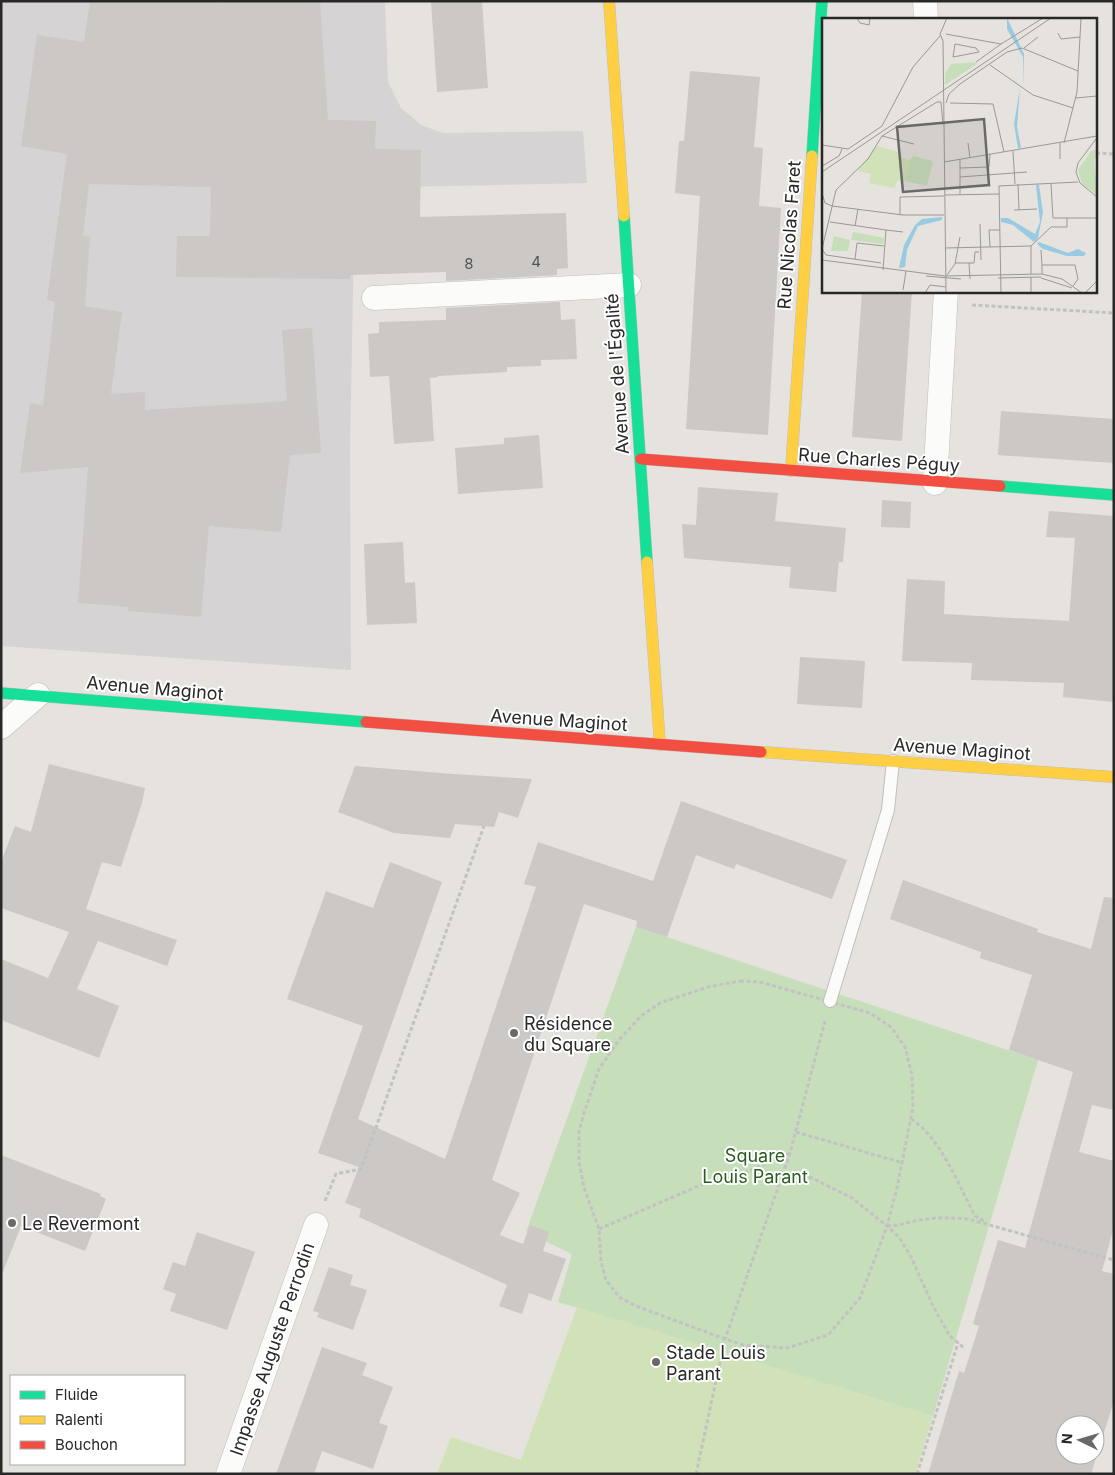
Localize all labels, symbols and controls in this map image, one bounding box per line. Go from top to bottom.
inset map [822,18,1098,292]
street label: Rue Nicolas Faret [773,160,805,310]
house number: 4 [531,252,541,271]
house number: 8 [464,254,474,273]
street label: Avenue de l'Égalité [600,293,633,455]
street label: Rue Charles Péguy [798,444,960,476]
street label: Avenue Maginot [86,672,224,704]
street label: Avenue Maginot [490,705,628,735]
street label: Avenue Maginot [893,734,1031,764]
place label: Résidence du Square [524,1013,613,1055]
marker: Résidence du Square [508,1027,520,1039]
park label: Square Louis Parant [702,1145,808,1187]
place label: Le Revermont [22,1213,140,1234]
marker: Le Revermont [6,1217,18,1229]
street label: Impasse Auguste Perrodin [226,1240,318,1458]
place label: Stade Louis Parant [666,1342,766,1384]
marker: Stade Louis Parant [650,1356,662,1368]
legend [10,1375,185,1465]
text: Fluide [55,1385,98,1404]
text: Ralenti [55,1410,103,1429]
north arrow [1055,1415,1105,1465]
text: N [1058,1433,1075,1445]
text: Bouchon [55,1435,118,1454]

